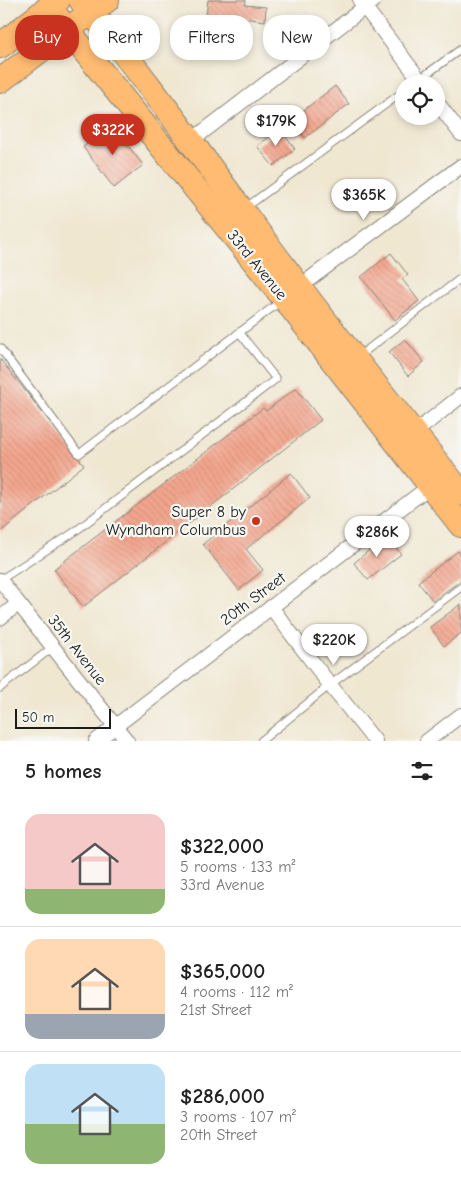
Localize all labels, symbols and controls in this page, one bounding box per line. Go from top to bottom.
chip: Buy [15,15,79,60]
chip: Rent [89,15,160,60]
chip: Filters [170,15,253,60]
chip: New [263,15,330,60]
map controls [395,75,445,125]
button: locate [395,75,445,125]
pin: $179K [241,104,311,147]
text: $179K [256,112,296,130]
pin: $322K [78,114,148,156]
text: $322K [92,121,134,139]
pin: $365K [329,178,399,221]
text: $365K [342,186,386,204]
street label: 33rd Avenue [223,226,291,304]
place label: Super 8 by Wyndham Columbus [106,503,247,539]
marker: Super 8 by Wyndham Columbus [250,515,262,527]
pin: $286K [342,516,412,558]
text: $286K [355,523,399,541]
street label: 20th Street [217,568,289,629]
street label: 35th Avenue [44,611,110,689]
pin: $220K [299,624,369,666]
text: $220K [312,631,356,649]
scale bar [15,706,111,729]
text: 50 m [22,709,54,726]
icon: filters [408,757,436,785]
text: 5 homes [25,759,102,783]
icon: home [65,834,125,894]
text: $322,000 [180,834,264,858]
text: 5 rooms · 133 m² [180,858,296,876]
text: 33rd Avenue [180,876,265,894]
icon: home [65,959,125,1019]
text: $365,000 [180,959,265,983]
text: 4 rooms · 112 m² [180,983,293,1001]
text: 21st Street [180,1001,251,1019]
icon: home [65,1084,125,1144]
text: $286,000 [180,1084,265,1108]
text: 3 rooms · 107 m² [180,1108,296,1126]
text: 20th Street [180,1126,257,1144]

